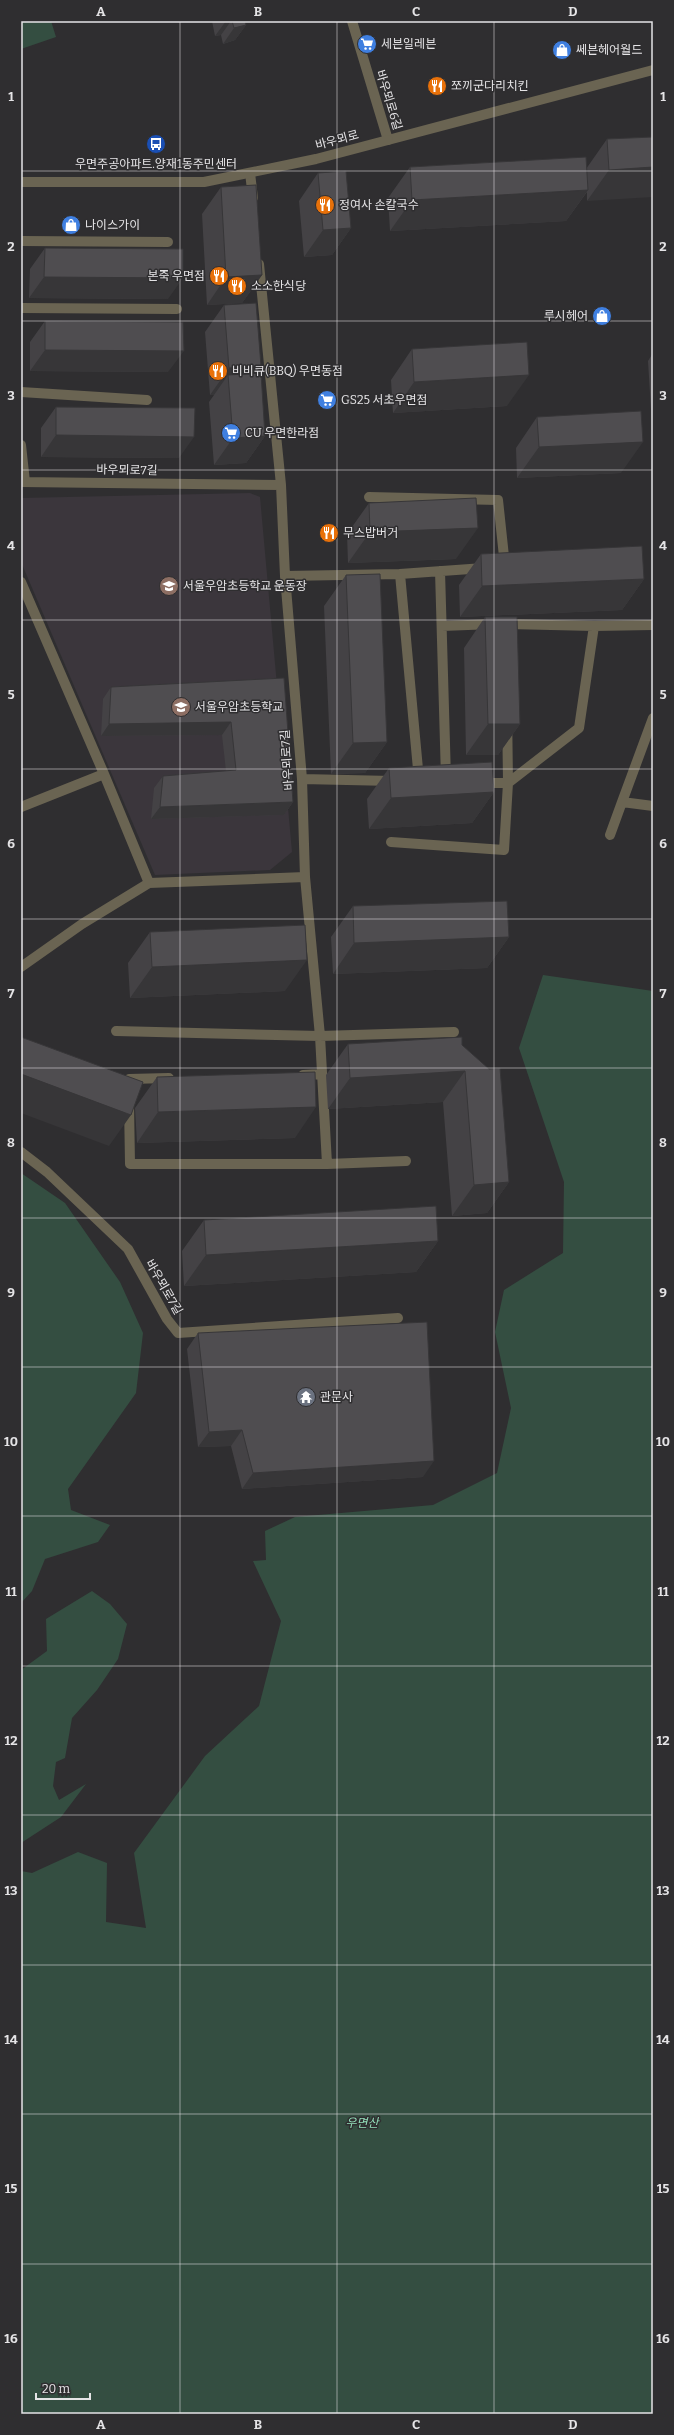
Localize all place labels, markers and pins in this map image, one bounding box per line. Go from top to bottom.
supermarket icon: 세븐일레븐 [356,33,378,55]
place label: 세븐일레븐 [381,37,436,51]
shop icon: 쎄븐헤어월드 [551,39,573,61]
place label: 쎄븐헤어월드 [576,43,642,57]
restaurant icon: 쪼끼군다리치킨 [426,75,448,97]
place label: 쪼끼군다리치킨 [451,79,528,93]
bus stop icon: 우면주공아파트.양재1동주민센터 [145,133,167,155]
place label: 우면주공아파트.양재1동주민센터 [75,157,237,171]
restaurant icon: 정여사 손칼국수 [314,194,336,216]
place label: 정여사 손칼국수 [339,198,419,212]
shop icon: 나이스가이 [60,214,82,236]
place label: 나이스가이 [85,218,140,232]
restaurant icon: 본죽 우면점 [208,265,230,287]
place label: 본죽 우면점 [147,269,205,283]
restaurant icon: 소소한식당 [226,275,248,297]
place label: 소소한식당 [251,279,306,293]
shop icon: 루시헤어 [591,305,613,327]
place label: 루시헤어 [544,309,588,323]
restaurant icon: 비비큐(BBQ) 우면동점 [207,360,229,382]
place label: 비비큐(BBQ) 우면동점 [232,363,343,378]
supermarket icon: GS25 서초우면점 [316,389,338,411]
place label: GS25 서초우면점 [341,393,428,407]
supermarket icon: CU 우면한라점 [220,422,242,444]
place label: CU 우면한라점 [245,426,319,440]
restaurant icon: 무스밥버거 [318,522,340,544]
place label: 무스밥버거 [343,526,398,540]
school or university icon: 서울우암초등학교 운동장 [158,575,180,597]
place label: 서울우암초등학교 운동장 [183,579,307,593]
school or university icon: 서울우암초등학교 [170,696,192,718]
place label: 서울우암초등학교 [195,700,283,714]
temple icon: 관문사 [295,1386,317,1408]
place label: 관문사 [320,1390,353,1404]

